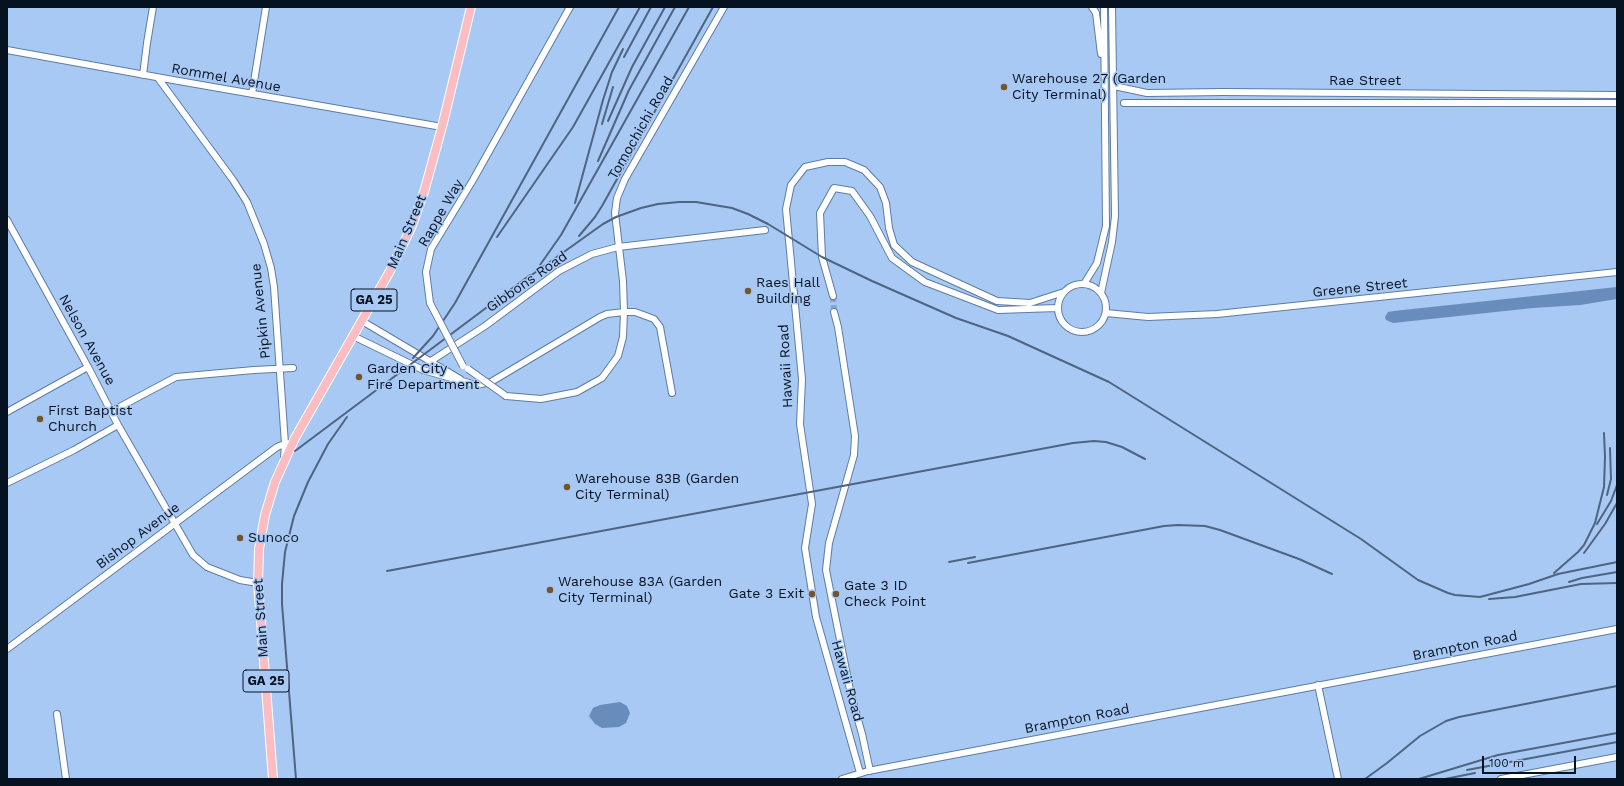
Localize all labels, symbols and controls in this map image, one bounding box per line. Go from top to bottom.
street label: Rommel Avenue [170,60,282,96]
place label: Warehouse 27 (Garden City Terminal) [1012,71,1166,104]
street label: Tomochichi Road [605,73,677,183]
street label: Rae Street [1329,73,1401,89]
marker: Warehouse 27 (Garden City Terminal) [999,82,1009,92]
street label: Rappe Way [415,176,467,250]
street label: Main Street [384,192,430,272]
street label: Gibbons Road [483,248,571,316]
street label: Pipkin Avenue [248,263,274,359]
place label: Raes Hall Building [756,275,820,308]
street label: Greene Street [1312,275,1408,301]
marker: Raes Hall Building [743,286,753,296]
road number: GA 25 [351,289,397,311]
street label: Nelson Avenue [55,292,119,388]
street label: Hawaii Road [775,324,797,408]
place label: Garden City Fire Department [367,361,479,394]
marker: Garden City Fire Department [354,372,364,382]
place label: First Baptist Church [48,403,132,436]
marker: First Baptist Church [35,414,45,424]
place label: Warehouse 83B (Garden City Terminal) [575,471,739,504]
marker: Warehouse 83B (Garden City Terminal) [562,482,572,492]
street label: Bishop Avenue [93,499,183,573]
place label: Sunoco [248,530,299,546]
marker: Sunoco [235,533,245,543]
place label: Warehouse 83A (Garden City Terminal) [558,574,722,606]
street label: Main Street [250,578,272,658]
place label: Gate 3 ID Check Point [844,578,926,610]
marker: Warehouse 83A (Garden City Terminal) [545,585,555,595]
place label: Gate 3 Exit [729,586,804,602]
marker: Gate 3 Exit [807,589,817,599]
marker: Gate 3 ID Check Point [831,589,841,599]
street label: Brampton Road [1411,628,1519,664]
street label: Hawaii Road [827,638,867,724]
road number: GA 25 [243,670,289,692]
street label: Brampton Road [1023,701,1131,737]
scale bar [1484,748,1578,774]
text: 100 m [1489,756,1524,770]

